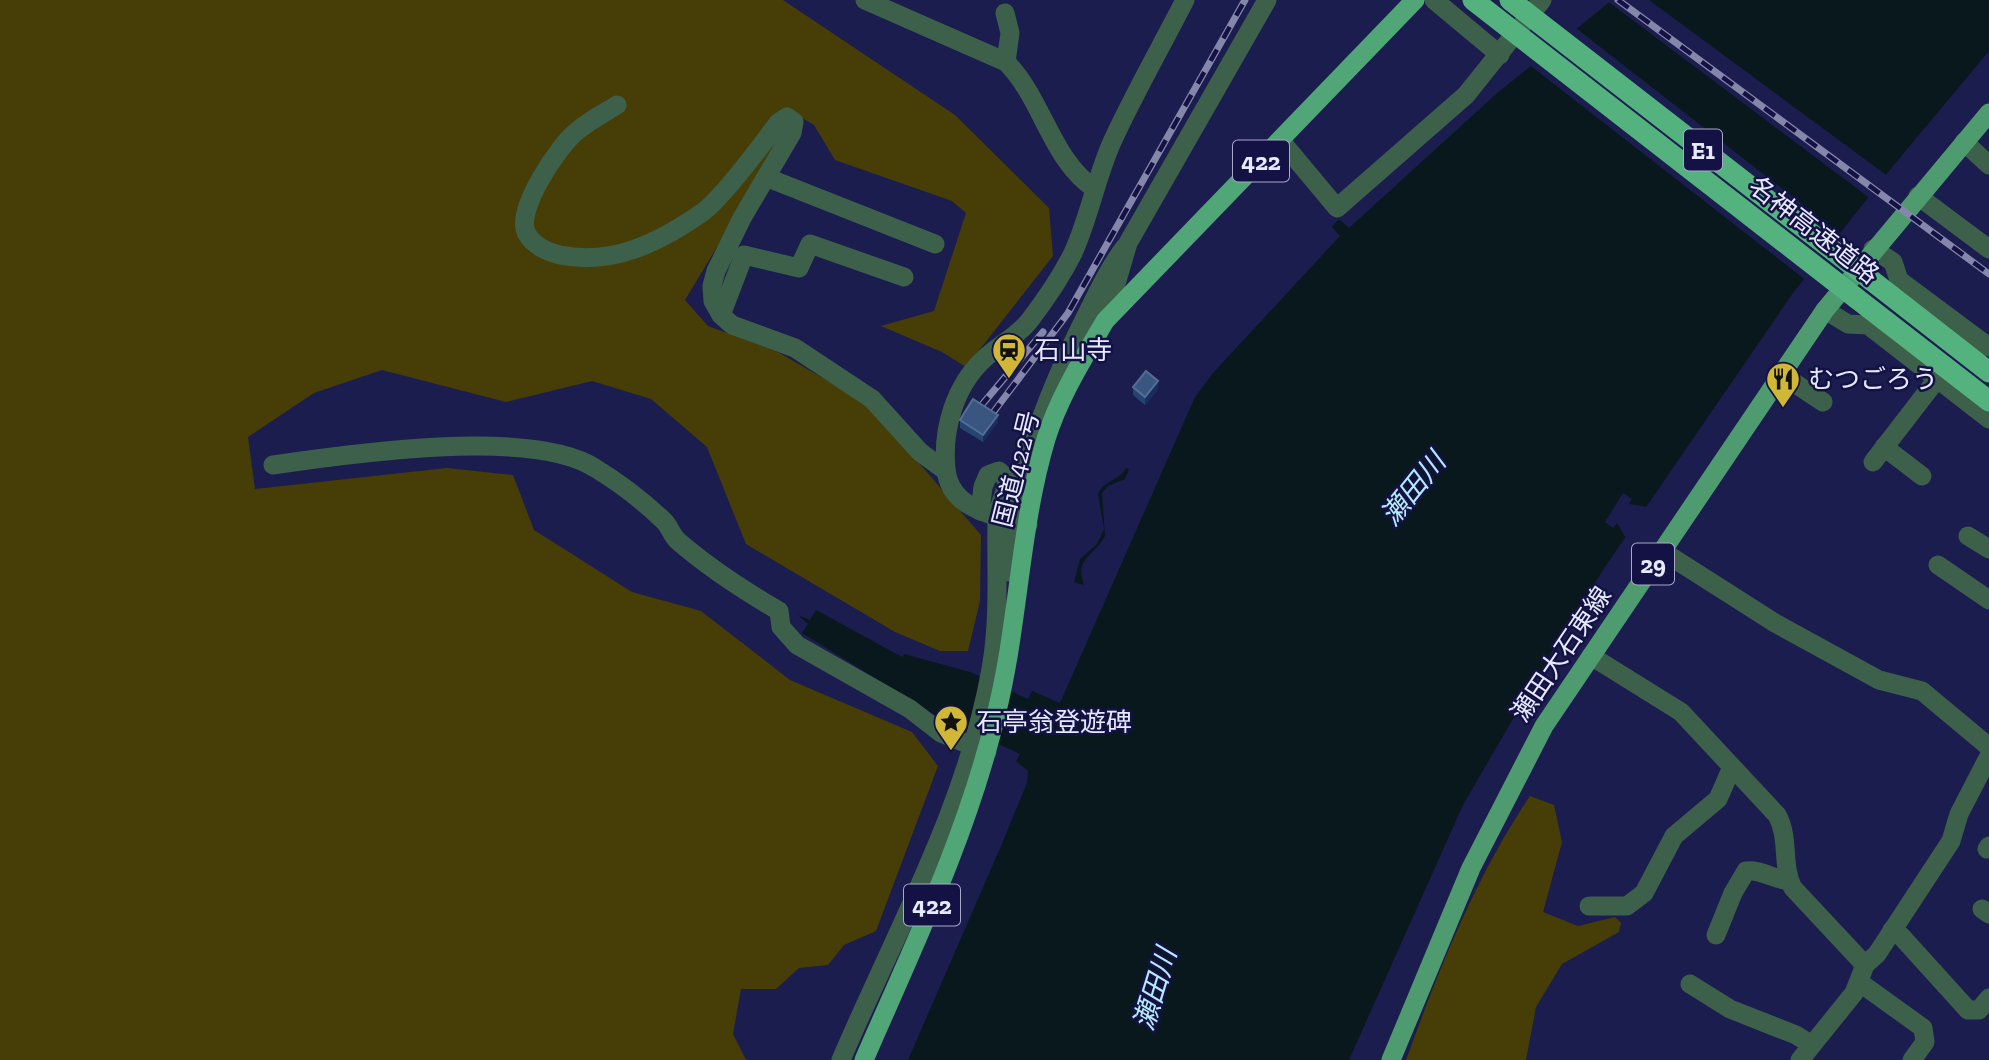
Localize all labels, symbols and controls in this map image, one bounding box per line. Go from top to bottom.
road number: E1 [1684,130,1722,170]
road number: 422 [1233,140,1289,182]
street label: 名神高速道路 [1743,169,1885,291]
station icon: 石山寺 [990,331,1028,380]
place label: 石山寺 [1034,334,1112,366]
restaurant icon: むつごろう [1764,360,1802,409]
place label: むつごろう [1808,363,1938,395]
street label: 国道422号 [986,407,1046,531]
water label: 瀬田川 [1374,444,1454,532]
road number: 29 [1632,544,1674,584]
street label: 瀬田大石東線 [1504,580,1618,728]
place icon: 石亭翁登遊碑 [932,703,970,752]
place label: 石亭翁登遊碑 [976,706,1132,738]
road number: 422 [904,884,960,925]
water label: 瀬田川 [1127,941,1184,1034]

